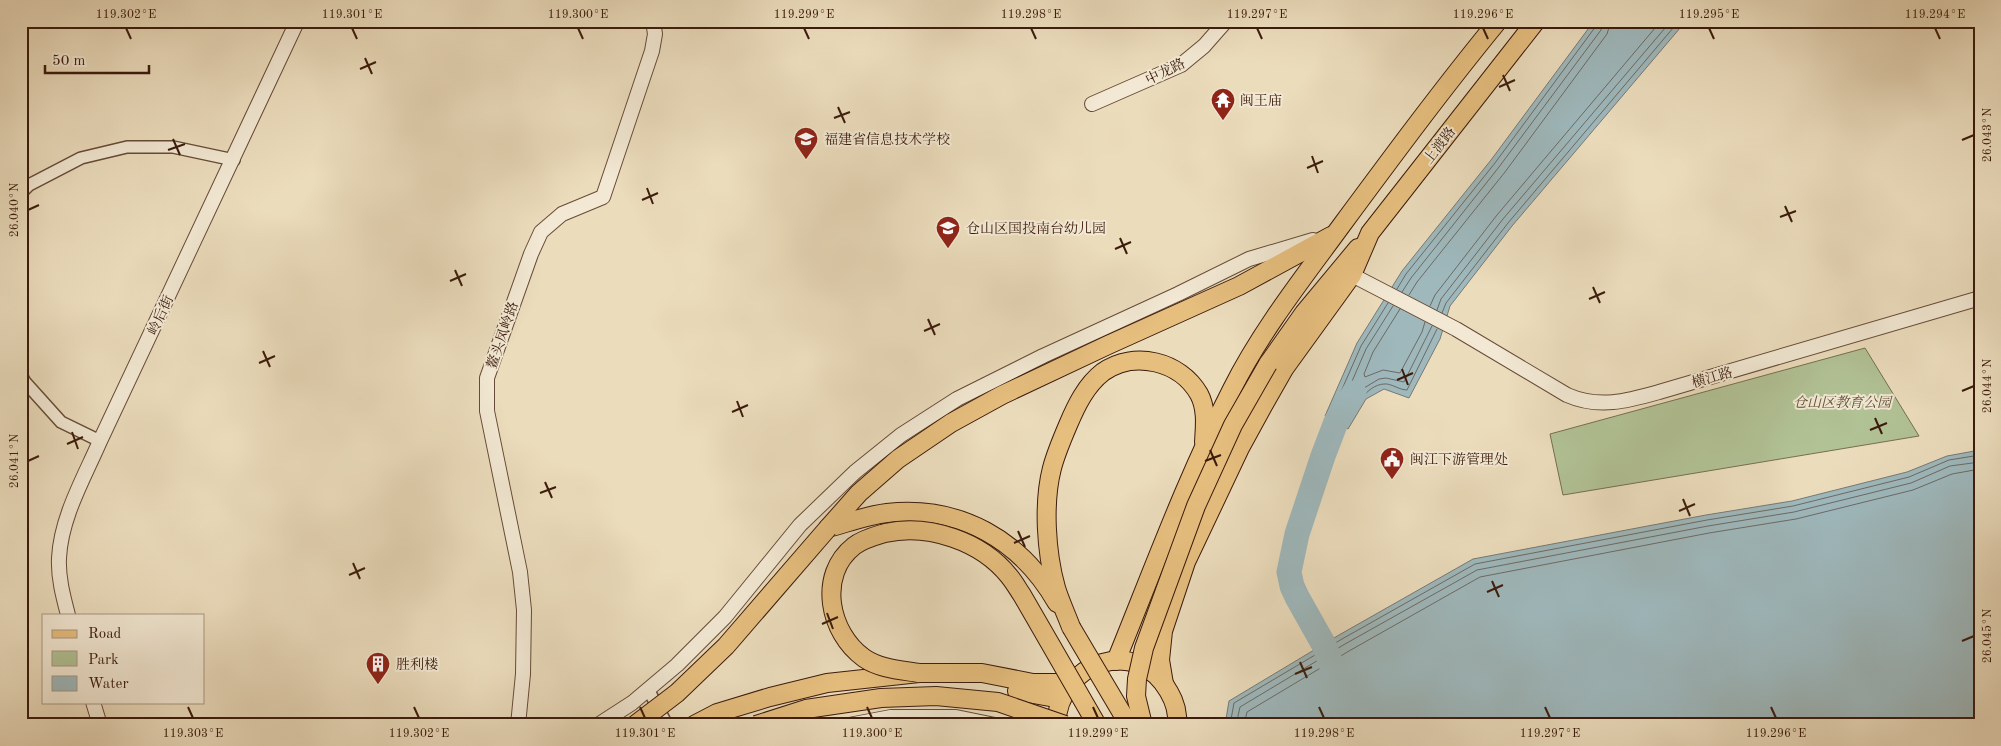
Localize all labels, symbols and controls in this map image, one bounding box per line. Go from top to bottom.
text: 119.295°E [1679,8,1739,21]
text: 119.302°E [96,9,156,21]
text: 119.301°E [322,9,382,21]
text: 119.300°E [548,9,608,21]
text: 119.299°E [774,9,834,21]
text: 119.298°E [1001,9,1061,21]
text: 119.297°E [1227,9,1287,21]
text: 119.296°E [1453,9,1513,21]
text: 119.294°E [1905,9,1965,21]
scale bar [45,42,149,74]
text: 50 m [52,54,86,69]
street label: 中龙路 [1143,56,1187,87]
temple icon: 闽王庙 [1210,87,1236,121]
place label: 闽王庙 [1240,93,1282,108]
text: 26.043°N [1982,108,1994,162]
street label: 上渡路 [1421,124,1458,166]
school or university icon: 福建省信息技术学校 [793,126,819,160]
place label: 福建省信息技术学校 [824,132,950,147]
text: 26.040°N [9,183,21,237]
school or university icon: 仓山区国投南台幼儿园 [935,215,961,249]
place label: 仓山区国投南台幼儿园 [966,221,1106,236]
street label: 岭后街 [145,293,176,337]
street label: 鳌头凤岭路 [484,300,521,371]
text: 26.044°N [1982,359,1994,413]
street label: 横江路 [1690,364,1734,390]
park label: 仓山区教育公园 [1793,395,1893,410]
text: 26.041°N [9,434,21,488]
public building icon: 闽江下游管理处 [1379,446,1405,480]
place label: 闽江下游管理处 [1410,452,1508,467]
text: 26.045°N [1981,609,1994,663]
legend [42,614,205,704]
text: Road [88,627,122,642]
building icon: 胜利楼 [365,651,391,685]
text: Park [88,653,119,668]
place label: 胜利楼 [396,657,438,672]
text: Water [88,677,129,692]
text: 119.303°E [163,728,223,740]
text: 119.302°E [389,728,449,740]
text: 119.301°E [615,728,675,740]
text: 119.300°E [842,728,902,740]
text: 119.299°E [1068,728,1128,740]
text: 119.298°E [1294,728,1354,740]
text: 119.297°E [1520,728,1580,740]
text: 119.296°E [1746,728,1806,740]

